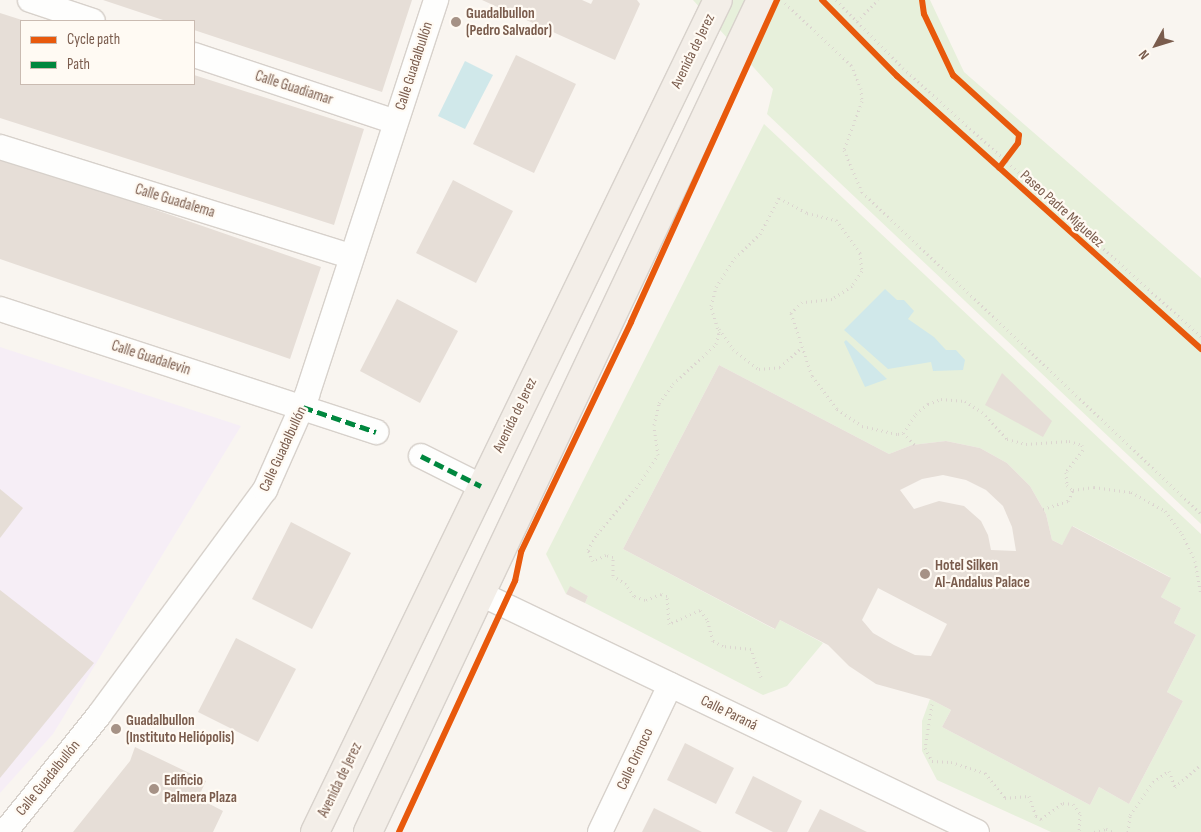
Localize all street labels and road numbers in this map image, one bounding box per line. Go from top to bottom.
street label: Avenida de Jerez [667,11,719,91]
street label: Calle Guadalbullón [391,20,437,112]
street label: Calle Guadiamar [253,67,335,109]
street label: Paseo Padre Miguelez [1016,167,1108,251]
street label: Calle Guadalema [133,180,217,222]
street label: Calle Guadalevin [109,337,193,379]
street label: Avenida de Jerez [489,375,541,455]
street label: Calle Guadalbullón [255,404,311,494]
street label: Calle Paraná [698,692,760,734]
street label: Calle Orinoco [613,725,657,793]
street label: Calle Guadalbullón [12,737,84,819]
street label: Avenida de Jerez [314,740,366,820]

